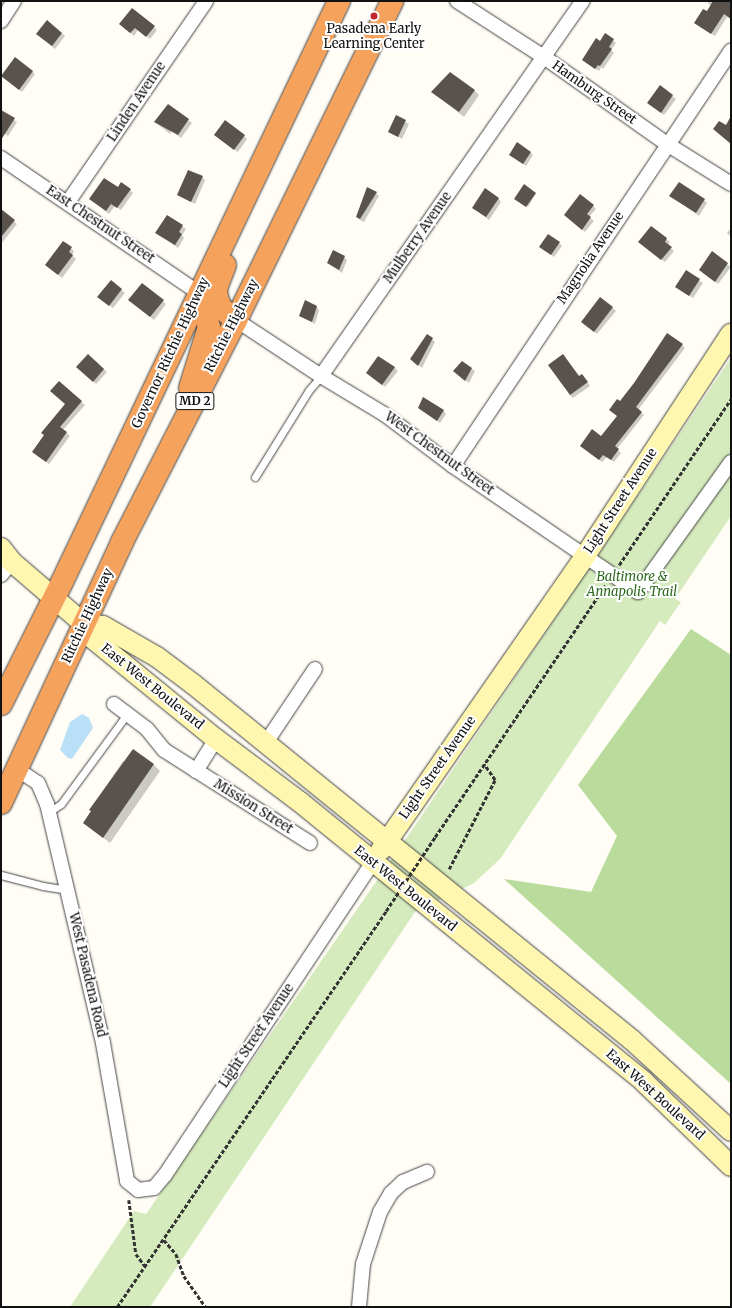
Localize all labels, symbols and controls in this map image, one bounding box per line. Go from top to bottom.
marker: Pasadena Early Learning Center [369,11,379,21]
place label: Pasadena Early Learning Center [323,22,425,53]
street label: Hamburg Street [549,58,639,128]
street label: Linden Avenue [105,59,169,145]
street label: East Chestnut Street [43,183,157,267]
street label: Mulberry Avenue [381,189,455,287]
street label: Magnolia Avenue [554,209,628,307]
street label: Governor Ritchie Highway [129,275,213,431]
street label: Ritchie Highway [202,277,262,375]
road number: MD 2 [175,391,215,411]
street label: West Chestnut Street [381,409,497,499]
street label: Light Street Avenue [581,446,661,556]
street label: Ritchie Highway [59,566,117,666]
park label: Baltimore & Annapolis Trail [587,570,677,601]
street label: East West Boulevard [98,641,206,733]
street label: Light Street Avenue [397,714,479,822]
street label: Mission Street [211,776,295,838]
street label: East West Boulevard [351,843,459,935]
street label: West Pasadena Road [65,911,109,1039]
street label: Light Street Avenue [216,981,298,1091]
street label: East West Boulevard [603,1047,707,1143]

